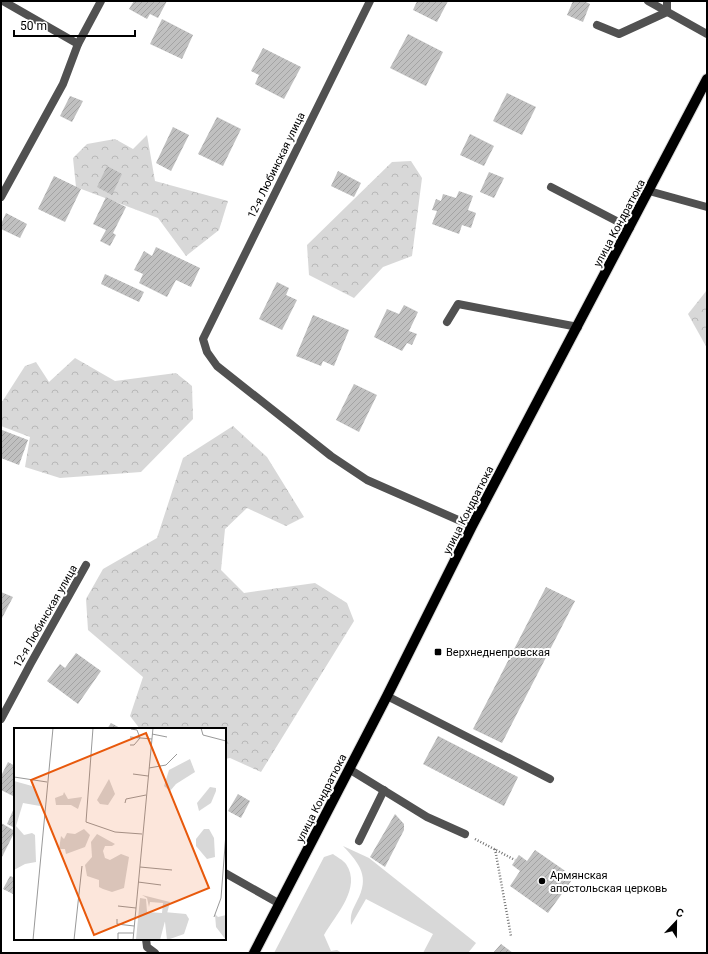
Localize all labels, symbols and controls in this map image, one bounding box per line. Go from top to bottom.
scale bar [14,12,135,38]
text: 50 m [20,19,47,33]
street label: 12-я Любинская улица [245,110,308,220]
street label: улица Кондратюка [591,177,648,269]
street label: улица Кондратюка [441,464,496,557]
street label: 12-я Любинская улица [11,563,80,670]
place label: Верхнеднепровская [446,646,550,659]
marker: Верхнеднепровская [433,647,443,657]
inset map [14,728,226,940]
street label: улица Кондратюка [294,752,349,845]
place label: Армянская апостольская церковь [550,869,667,895]
marker: Армянская апостольская церковь [537,876,547,886]
north arrow [656,902,696,942]
text: С [674,906,685,921]

